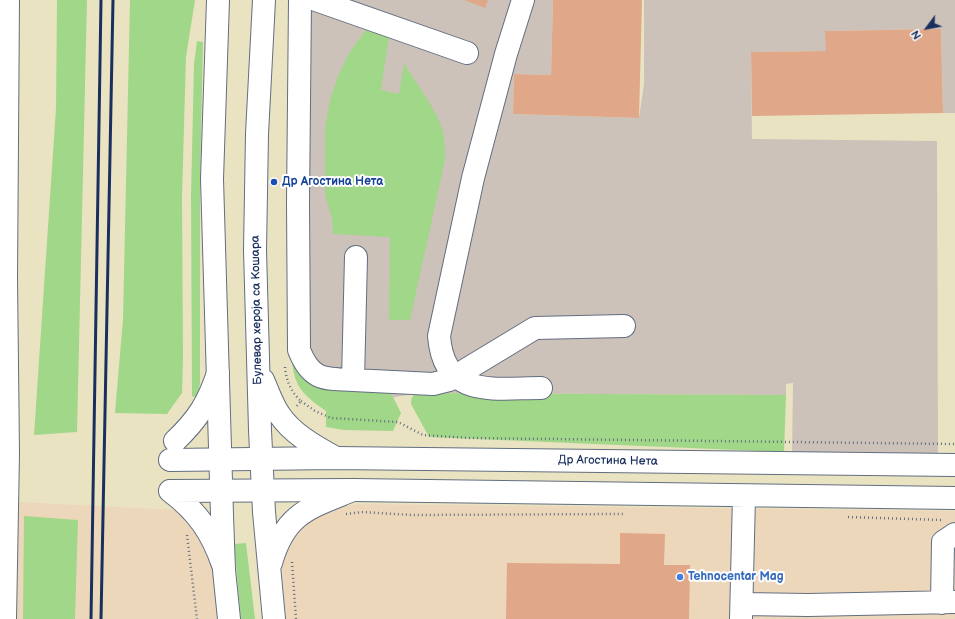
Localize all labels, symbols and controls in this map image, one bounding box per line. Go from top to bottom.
north arrow [907,8,947,48]
text: N [909,28,924,42]
place label: Др Агостина Нета [282,175,383,189]
marker: Др Агостина Нета [269,177,279,187]
street label: Булевар хероја са Кошара [248,235,266,385]
street label: Др Агостина Нета [558,453,658,469]
place label: Tehnocentar Mag [688,570,783,584]
marker: Tehnocentar Mag [675,572,685,582]

